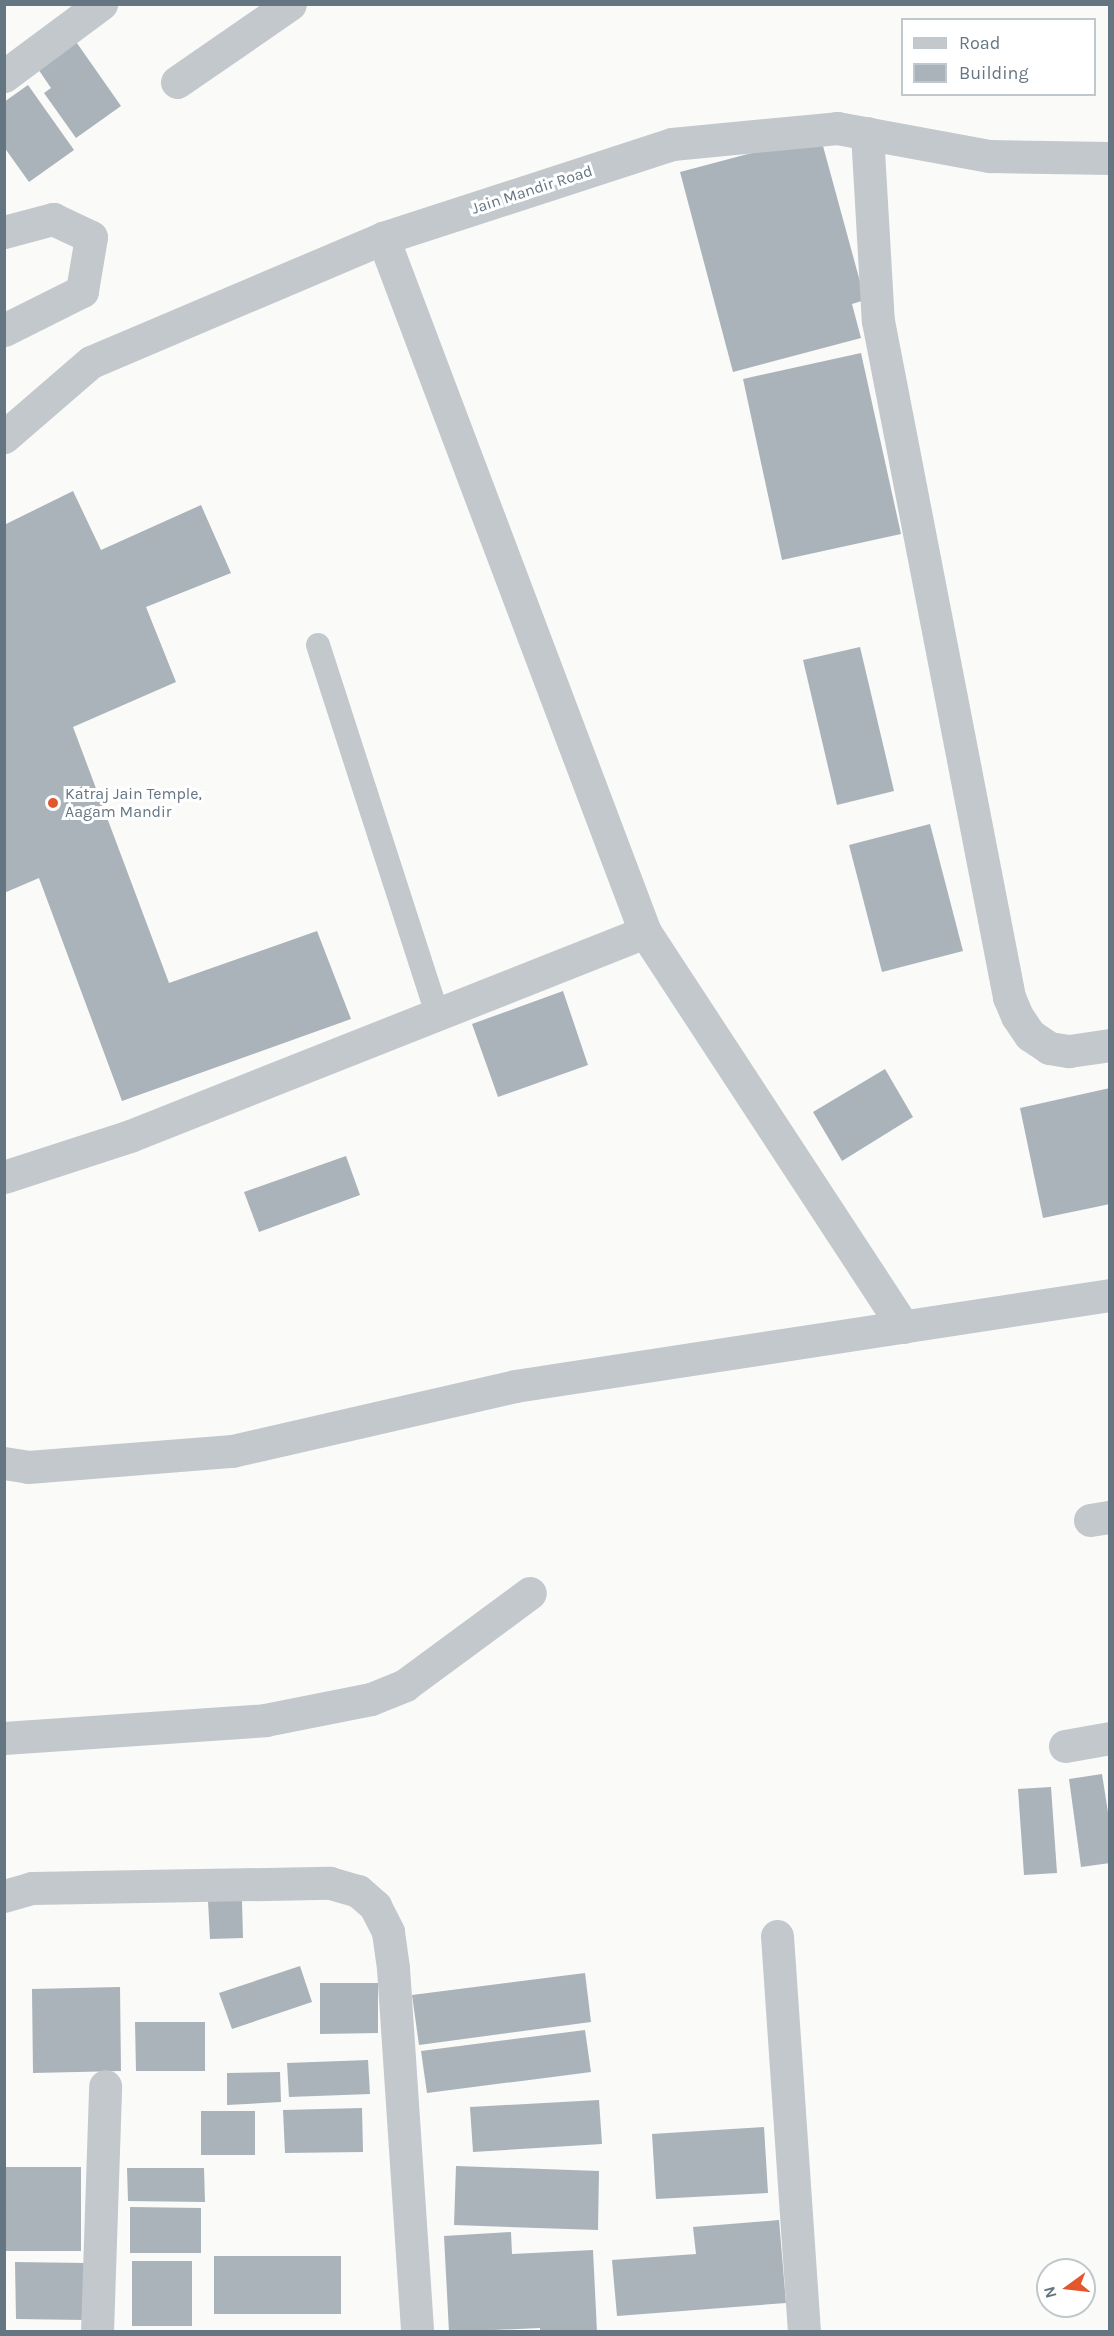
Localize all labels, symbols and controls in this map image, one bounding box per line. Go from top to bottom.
legend [901,18,1096,96]
text: Road [959,32,1000,54]
text: Building [959,62,1029,84]
street label: Jain Mandir Road [469,161,595,219]
place label: Katraj Jain Temple, Aagam Mandir [65,784,202,822]
marker: Katraj Jain Temple, Aagam Mandir [46,796,60,810]
north arrow [1036,2258,1096,2318]
text: N [1039,2284,1061,2300]

